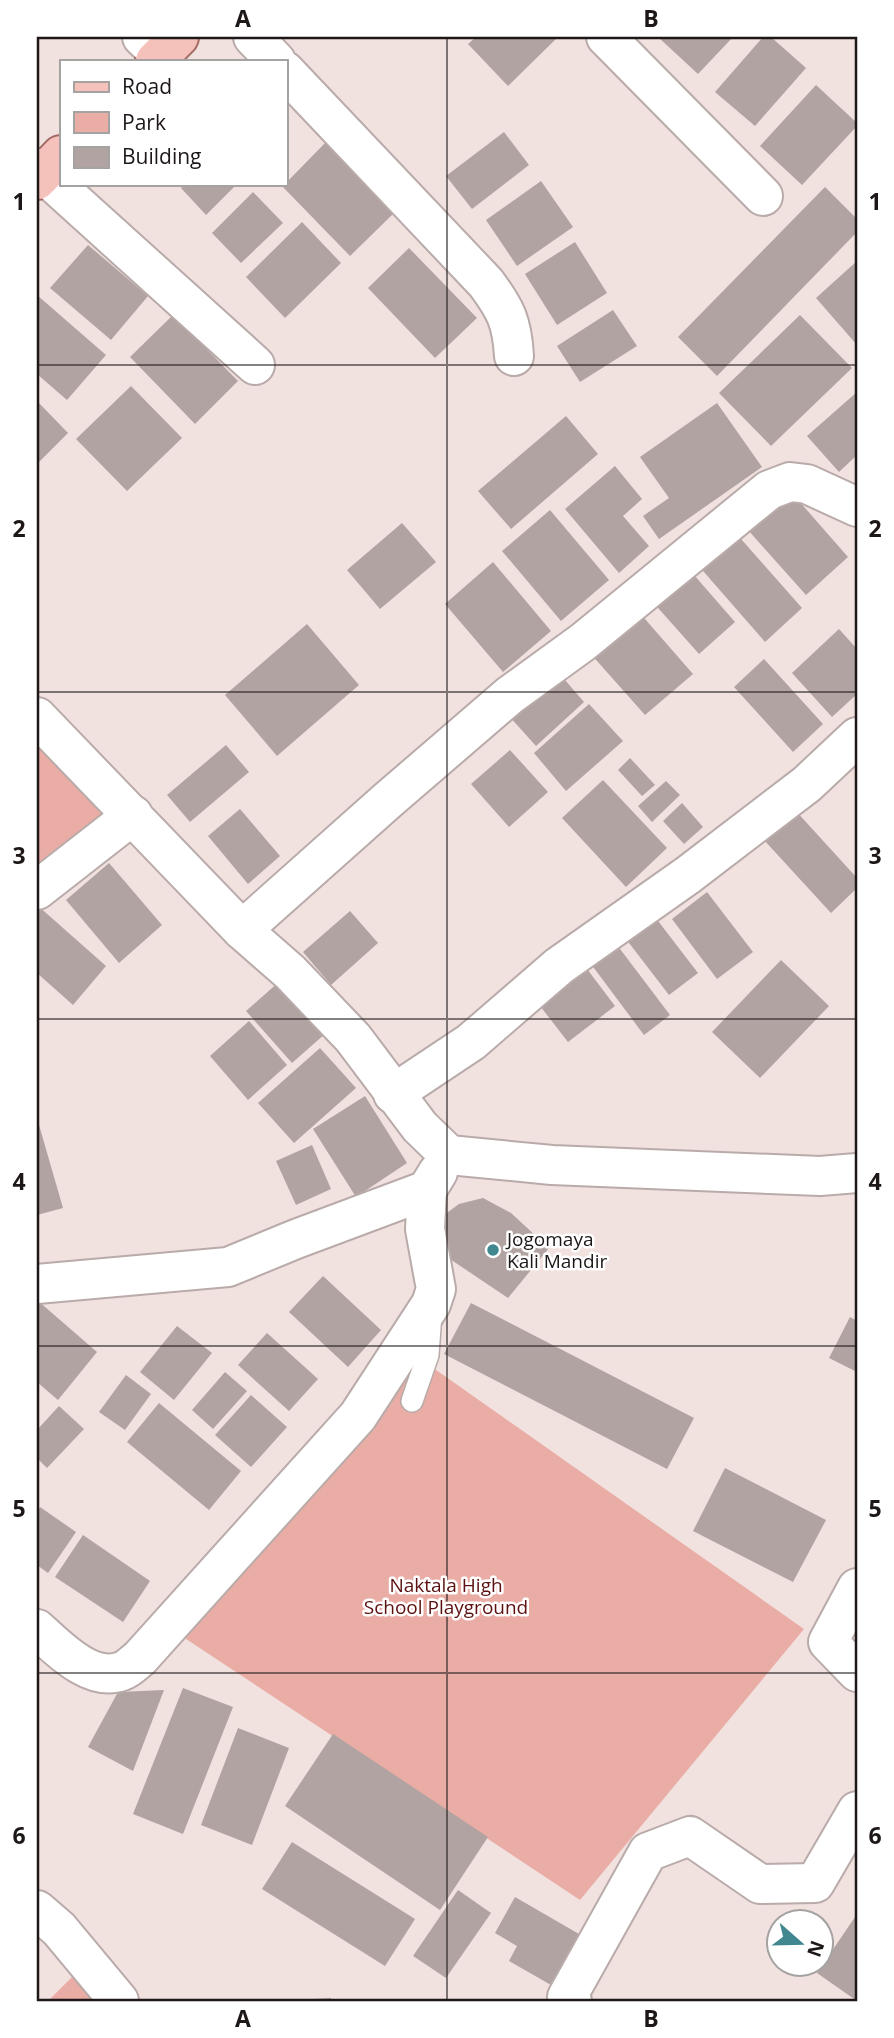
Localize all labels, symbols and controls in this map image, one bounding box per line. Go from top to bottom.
text: A [235,2,251,34]
text: B [643,2,659,34]
legend [60,60,287,186]
text: Road [122,72,172,100]
text: Park [122,108,166,136]
text: Building [122,142,201,170]
text: 1 [12,185,26,217]
text: 1 [868,185,882,217]
text: 2 [12,512,26,544]
text: 2 [868,512,882,544]
text: 3 [12,839,26,871]
text: 3 [868,839,882,871]
text: 4 [12,1165,26,1197]
text: 4 [868,1165,882,1197]
place label: Jogomaya Kali Mandir [505,1226,607,1274]
marker: Jogomaya Kali Mandir [485,1242,501,1258]
text: 5 [12,1492,26,1524]
text: 5 [868,1492,882,1524]
park label: Naktala High School Playground [364,1572,528,1620]
text: 6 [12,1819,26,1851]
text: 6 [868,1819,882,1851]
north arrow [764,1909,834,1979]
text: N [801,1937,831,1961]
text: A [235,2002,251,2034]
text: B [643,2002,659,2034]

